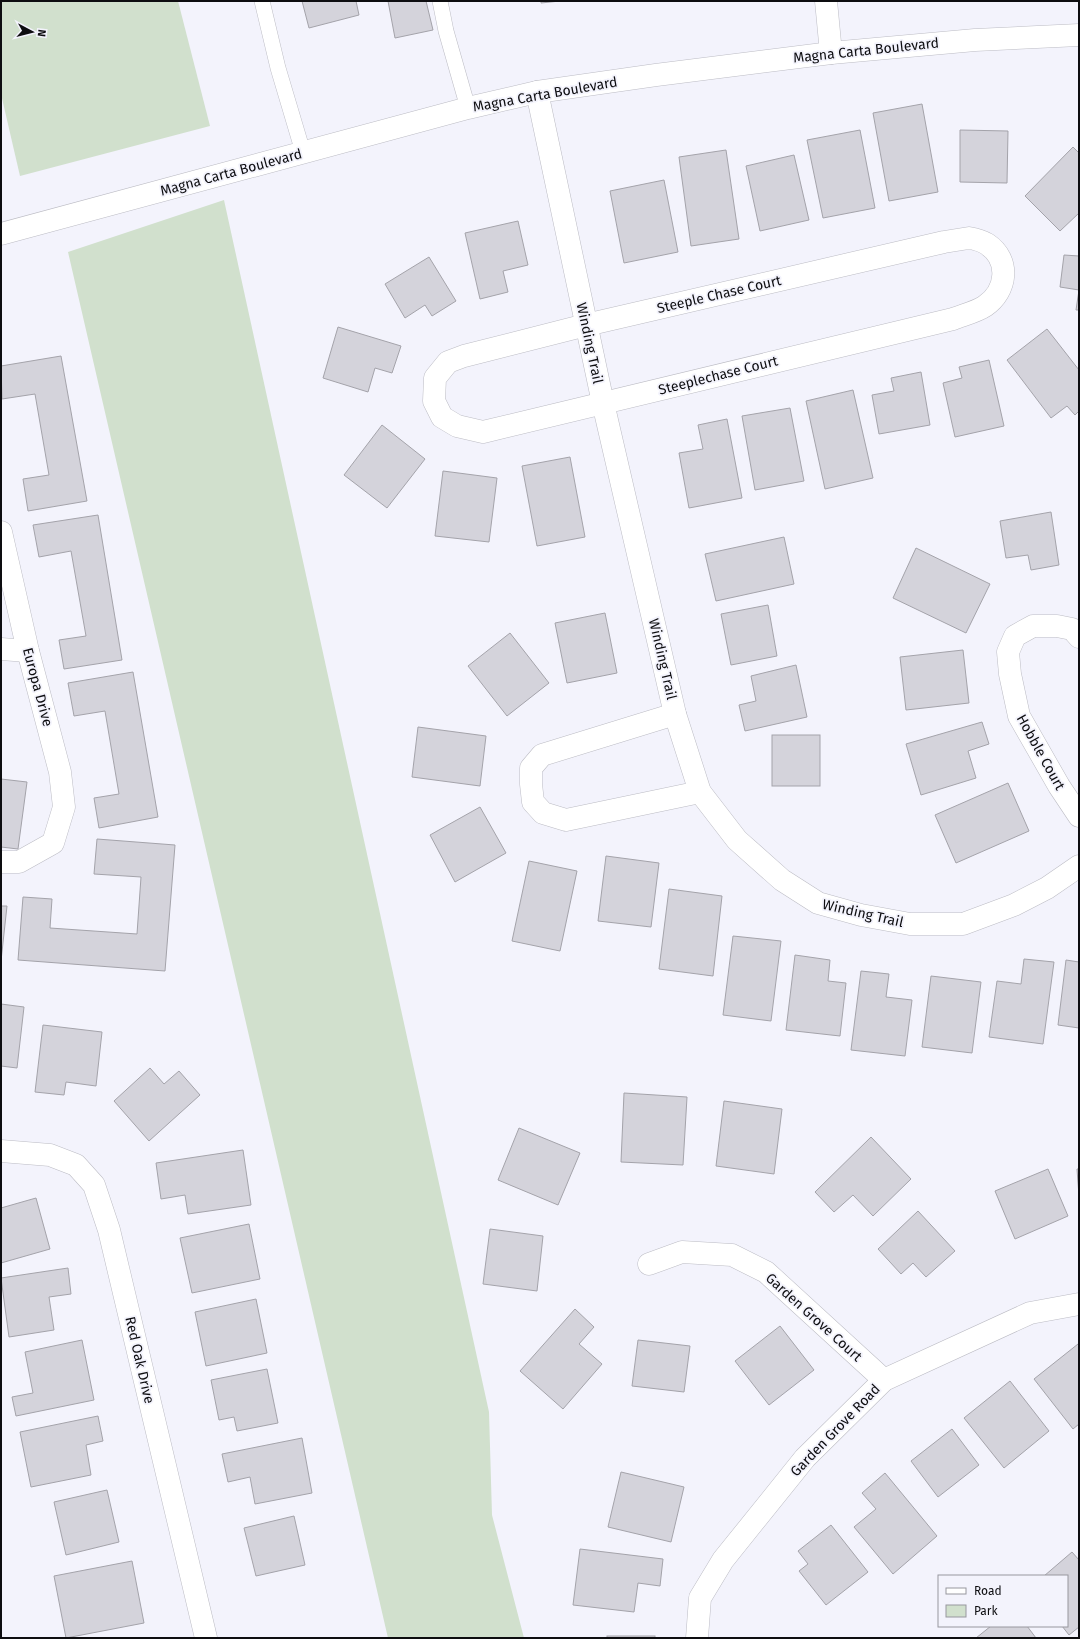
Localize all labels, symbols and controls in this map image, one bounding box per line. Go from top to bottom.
north arrow [12,12,52,52]
text: N [35,29,48,38]
street label: Magna Carta Boulevard [792,34,940,67]
street label: Magna Carta Boulevard [472,73,619,116]
street label: Magna Carta Boulevard [158,145,304,200]
street label: Steeple Chase Court [655,272,784,317]
street label: Winding Trail [573,301,606,385]
street label: Steeplechase Court [657,352,780,399]
street label: Winding Trail [645,617,680,701]
street label: Europa Drive [19,646,56,728]
street label: Hobble Court [1013,711,1069,794]
street label: Winding Trail [821,896,905,931]
street label: Garden Grove Court [762,1270,866,1366]
street label: Red Oak Drive [121,1315,158,1405]
street label: Garden Grove Road [787,1381,884,1480]
legend [938,1575,1068,1627]
text: Road [974,1584,1002,1598]
text: Park [974,1604,998,1618]

